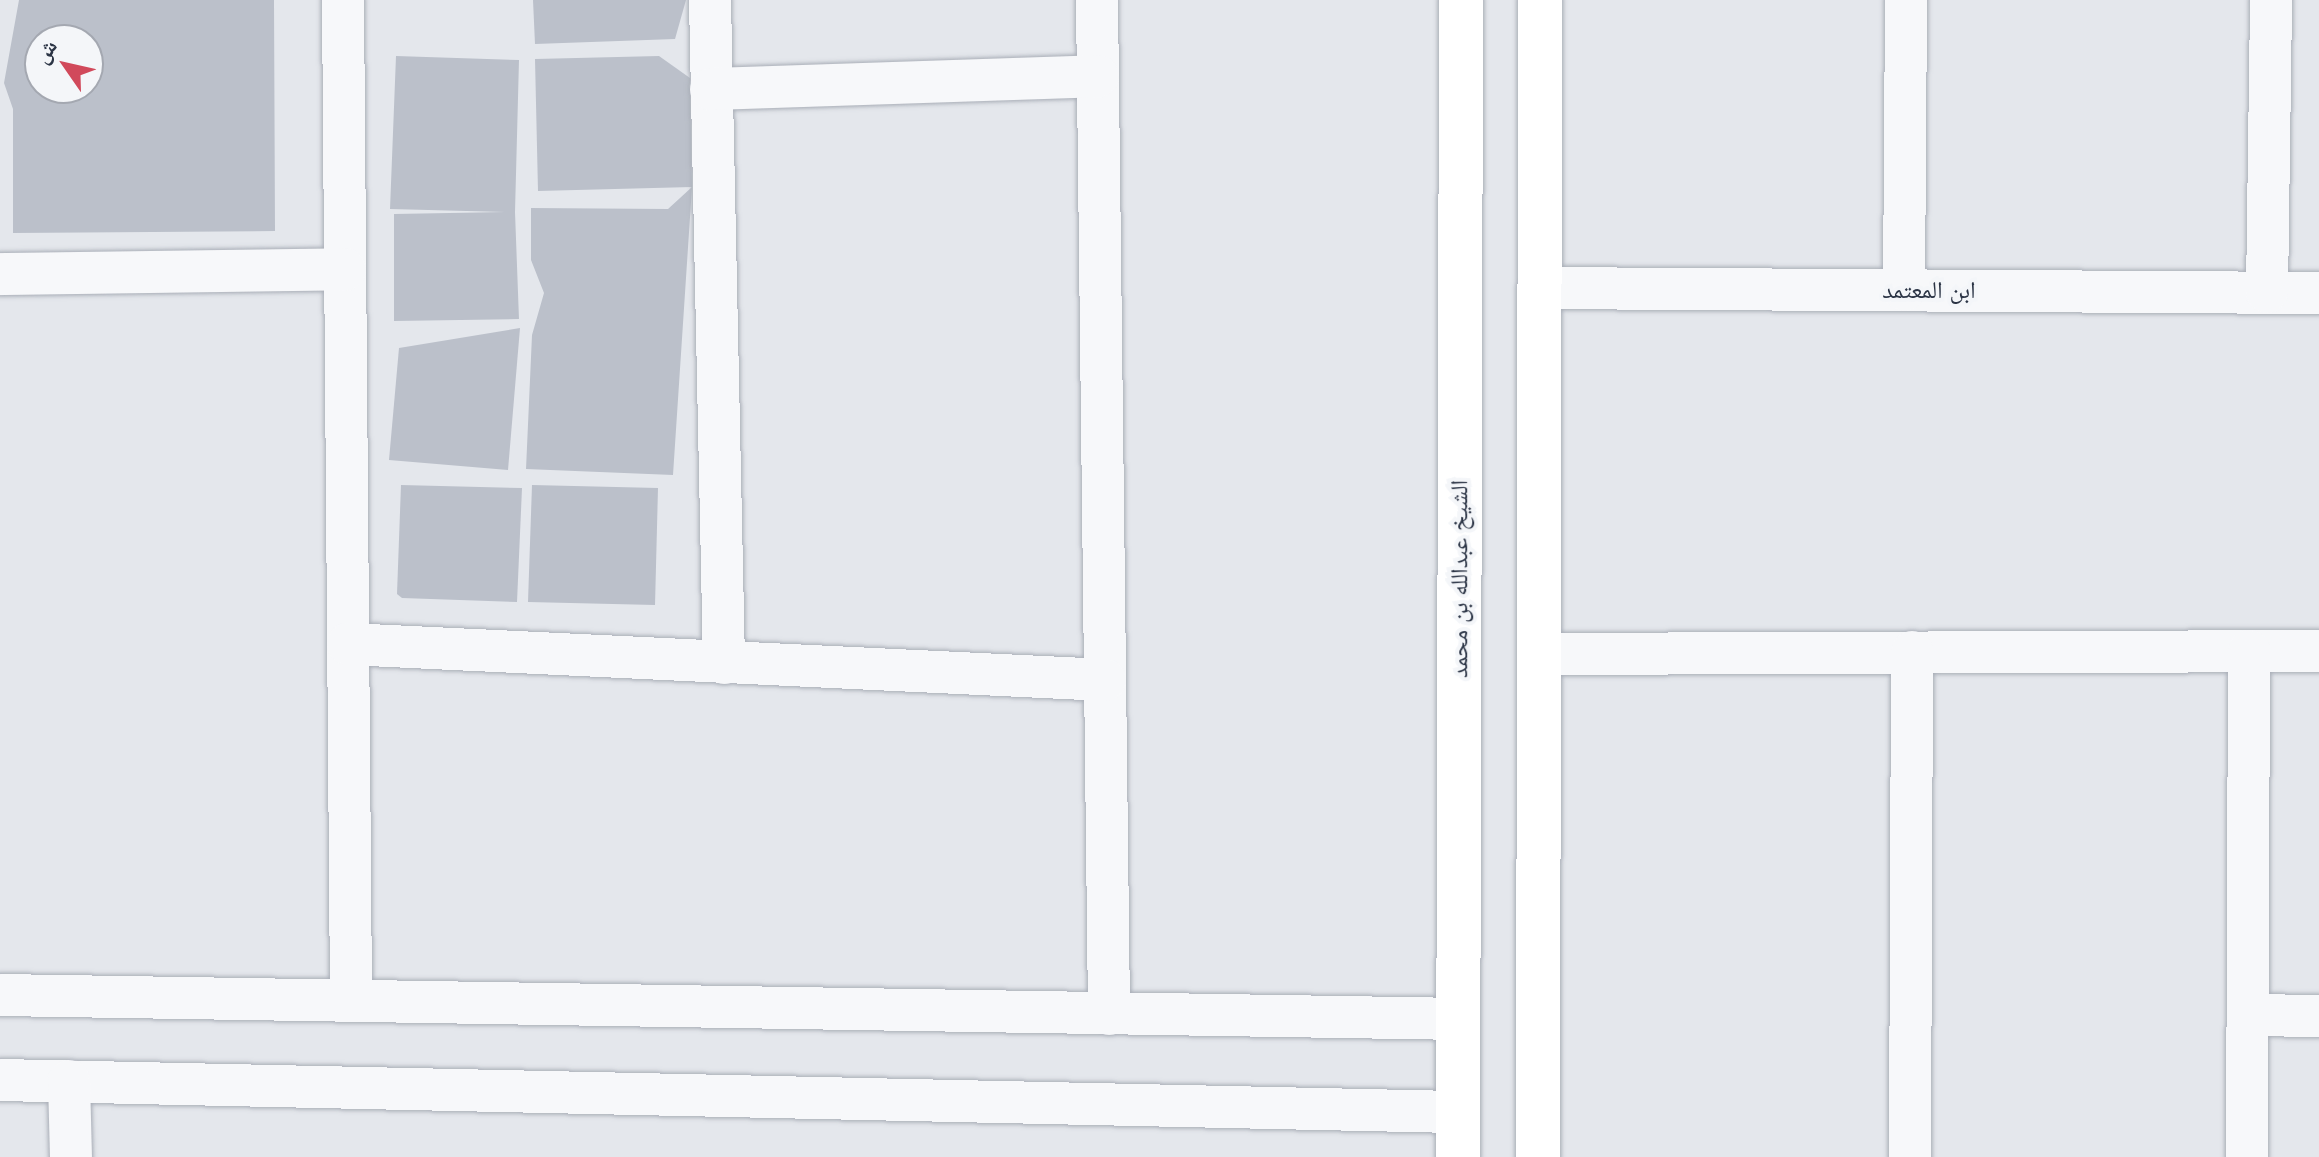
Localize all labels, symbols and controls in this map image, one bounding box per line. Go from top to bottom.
north arrow [24,24,104,104]
text: ش [28,35,62,68]
street label: ابن المعتمد [1882,276,1976,304]
street label: الشيخ عبدالله بن محمد [1445,480,1473,678]

